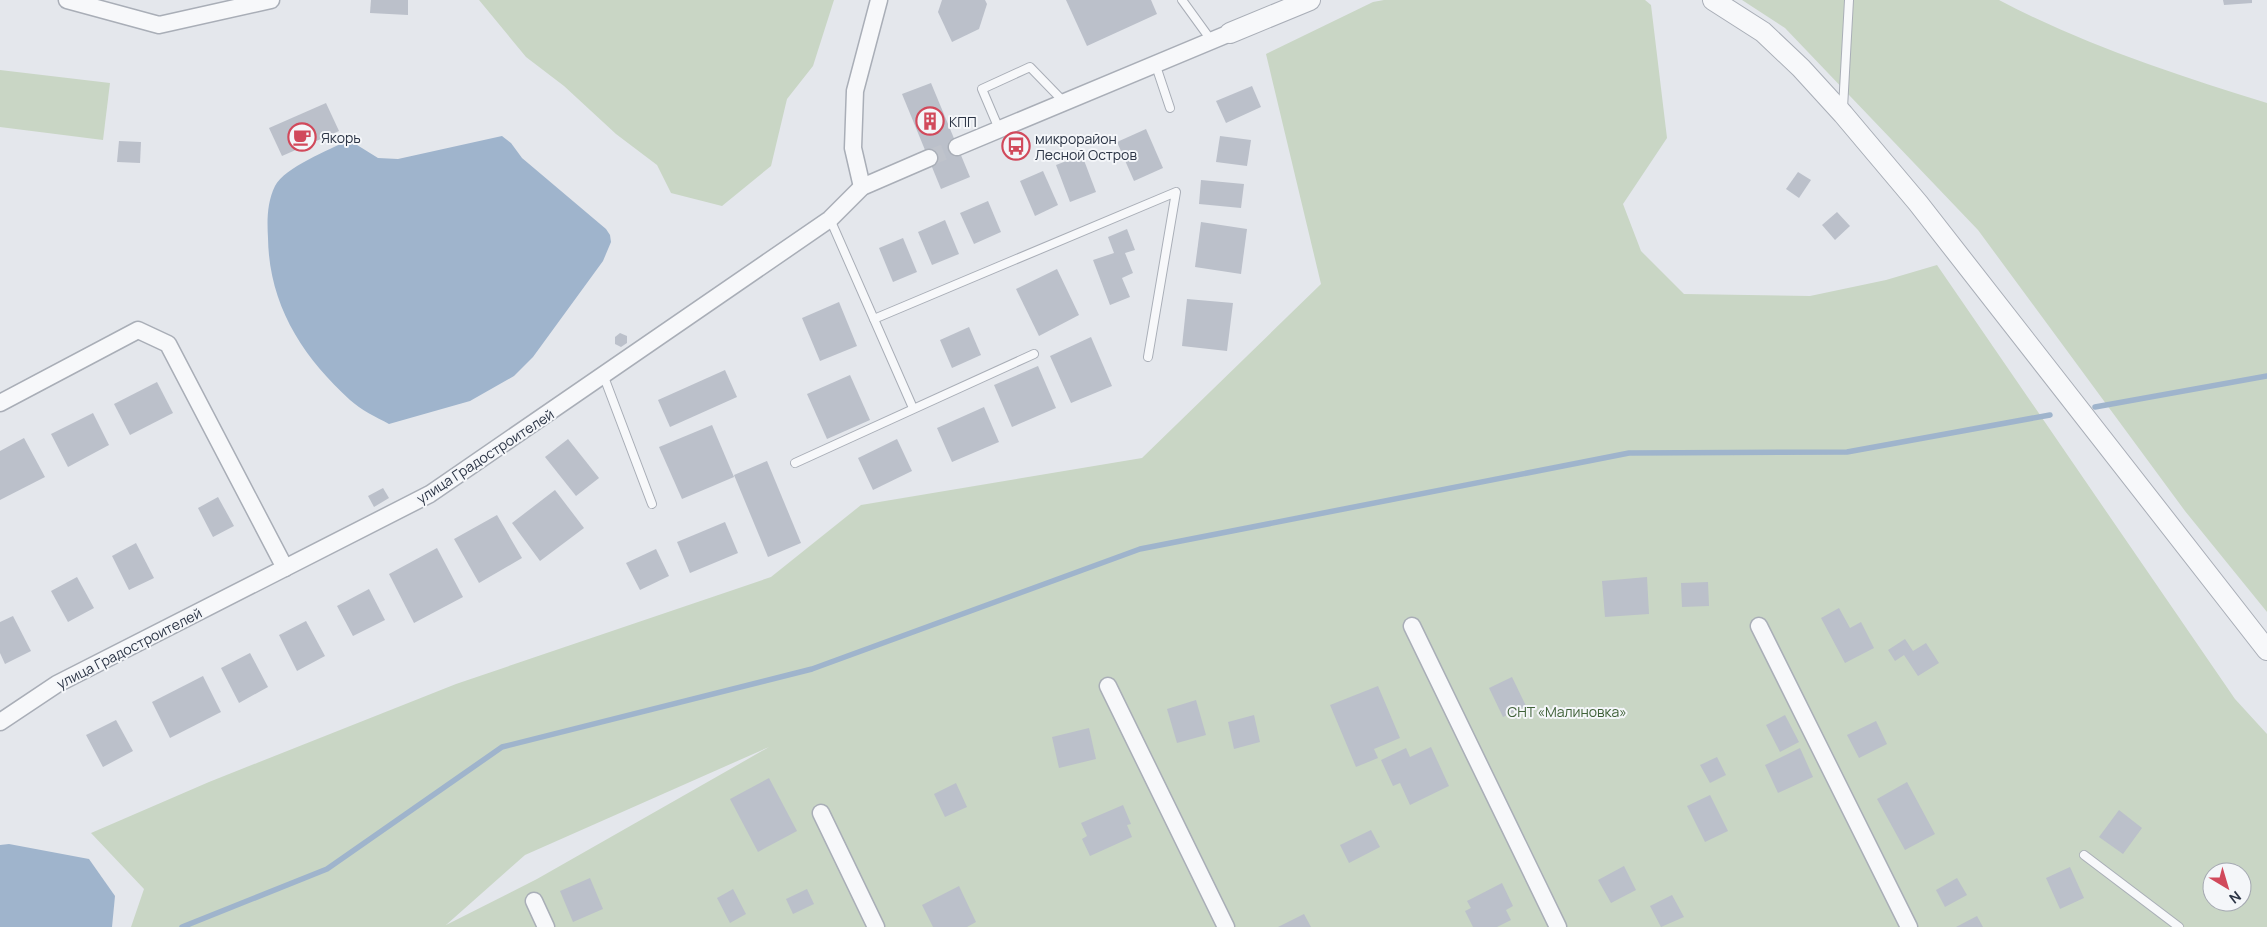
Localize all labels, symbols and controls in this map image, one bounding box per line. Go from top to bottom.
building icon: КПП [915,106,945,136]
place label: КПП [949,112,977,131]
cafe icon: Якорь [287,122,317,152]
place label: Якорь [321,128,361,147]
place label: микрорайон Лесной Остров [1035,129,1137,164]
bus stop icon: микрорайон Лесной Остров [1001,131,1031,161]
street label: улица Градостроителей [413,404,557,508]
street label: улица Градостроителей [53,603,205,693]
park label: СНТ «Малиновка» [1507,702,1627,721]
north arrow [2202,862,2252,912]
text: N [2225,887,2245,908]

